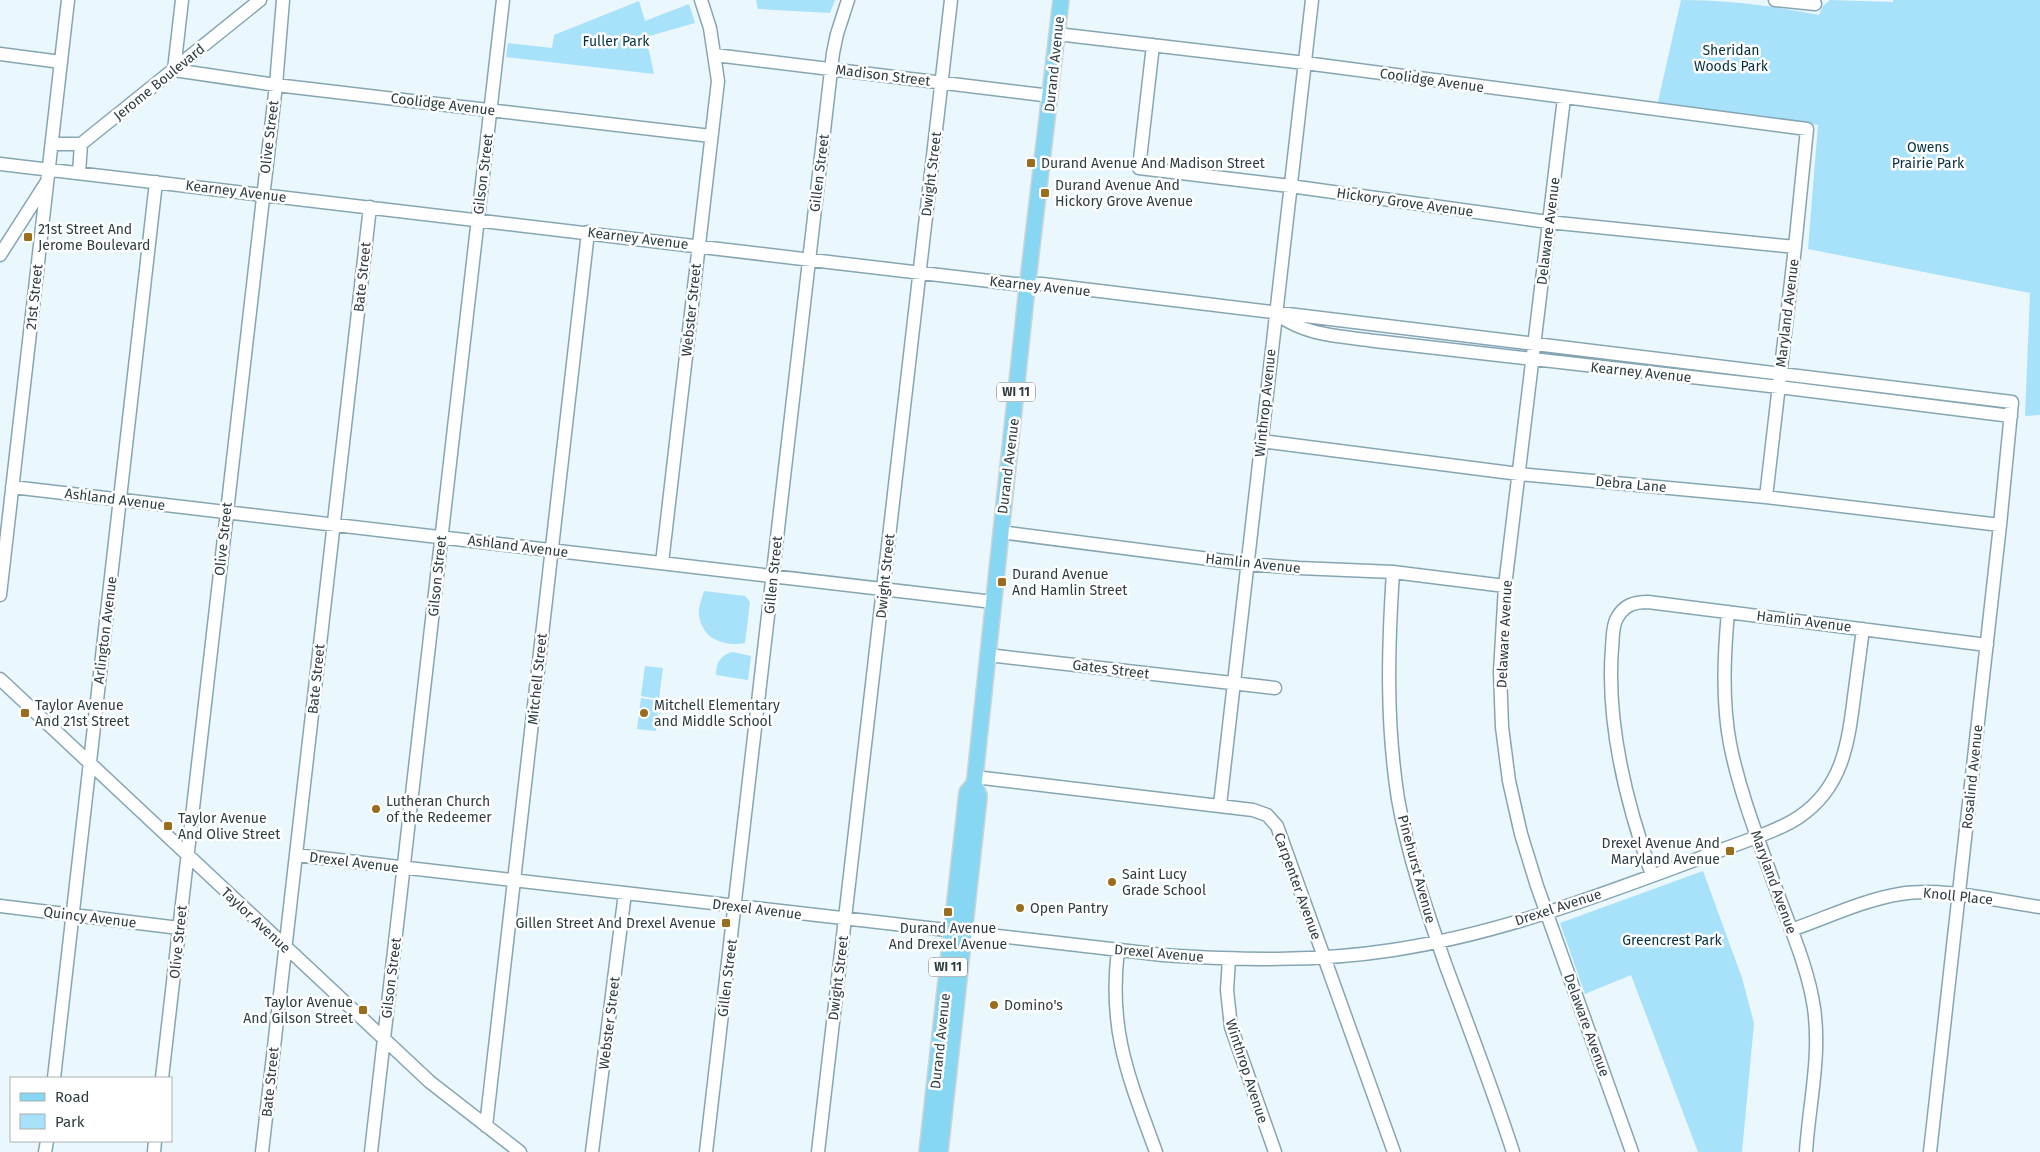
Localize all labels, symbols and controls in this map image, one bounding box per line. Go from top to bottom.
street label: Durand Avenue [1041,15,1068,113]
park label: Fuller Park [583,33,650,50]
street label: Jerome Boulevard [110,40,208,124]
park label: Sheridan Woods Park [1694,42,1769,75]
street label: Madison Street [835,61,932,90]
street label: Coolidge Avenue [1379,65,1485,96]
street label: Coolidge Avenue [390,90,496,119]
street label: Olive Street [257,98,283,175]
street label: Dwight Street [918,130,945,217]
street label: Gilson Street [470,132,497,216]
street label: Gillen Street [806,132,833,213]
park label: Owens Prairie Park [1892,139,1965,172]
place label: Durand Avenue And Madison Street [1041,155,1266,172]
marker: Durand Avenue And Madison Street [1025,157,1037,169]
street label: Delaware Avenue [1533,176,1564,286]
street label: Kearney Avenue [185,177,287,206]
place label: Durand Avenue And Hickory Grove Avenue [1055,177,1193,210]
street label: Hickory Grove Avenue [1335,184,1474,221]
marker: Durand Avenue And Hickory Grove Avenue [1039,187,1051,199]
place label: 21st Street And Jerome Boulevard [38,221,150,254]
street label: Kearney Avenue [587,224,689,253]
marker: 21st Street And Jerome Boulevard [22,231,34,243]
street label: Bate Street [350,240,375,313]
street label: Maryland Avenue [1772,258,1803,368]
street label: 21st Street [23,262,46,331]
street label: Webster Street [678,262,705,357]
street label: Kearney Avenue [989,273,1091,300]
street label: Winthrop Avenue [1251,348,1280,458]
street label: Kearney Avenue [1590,359,1692,386]
road number: WI 11 [997,382,1035,402]
street label: Durand Avenue [994,417,1023,515]
street label: Debra Lane [1595,473,1667,496]
street label: Ashland Avenue [64,485,166,514]
street label: Olive Street [211,500,236,577]
street label: Ashland Avenue [467,532,569,561]
street label: Dwight Street [873,532,899,619]
street label: Gilson Street [425,534,450,617]
street label: Gillen Street [761,534,786,615]
street label: Hamlin Avenue [1205,550,1301,577]
place label: Durand Avenue And Hamlin Street [1012,566,1128,599]
street label: Arlington Avenue [90,575,121,685]
marker: Durand Avenue And Hamlin Street [996,576,1008,588]
street label: Delaware Avenue [1493,579,1516,689]
street label: Hamlin Avenue [1755,607,1852,636]
street label: Mitchell Street [524,631,551,726]
street label: Bate Street [304,642,329,715]
street label: Gates Street [1072,656,1151,683]
place label: Taylor Avenue And 21st Street [35,697,130,730]
place label: Mitchell Elementary and Middle School [654,697,780,730]
marker: Taylor Avenue And 21st Street [19,707,31,719]
marker: Mitchell Elementary and Middle School [638,707,650,719]
street label: Rosalind Avenue [1959,724,1986,830]
place label: Lutheran Church of the Redeemer [386,793,492,826]
marker: Lutheran Church of the Redeemer [370,803,382,815]
place label: Taylor Avenue And Olive Street [178,810,281,843]
street label: Pinehurst Avenue [1394,813,1439,925]
marker: Taylor Avenue And Olive Street [162,820,174,832]
street label: Maryland Avenue [1747,828,1800,936]
street label: Carpenter Avenue [1270,830,1325,942]
place label: Drexel Avenue And Maryland Avenue [1602,835,1720,868]
marker: Drexel Avenue And Maryland Avenue [1724,845,1736,857]
street label: Drexel Avenue [308,849,400,876]
place label: Saint Lucy Grade School [1122,866,1206,899]
marker: Saint Lucy Grade School [1106,876,1118,888]
street label: Taylor Avenue [217,884,294,957]
street label: Knoll Place [1922,884,1994,909]
street label: Drexel Avenue [1513,885,1604,929]
street label: Drexel Avenue [711,896,803,923]
place label: Open Pantry [1030,900,1108,917]
marker: Open Pantry [1014,902,1026,914]
street label: Quincy Avenue [42,903,137,932]
street label: Olive Street [166,903,191,980]
marker: Durand Avenue And Drexel Avenue [942,906,954,918]
place label: Gillen Street And Drexel Avenue [515,915,716,932]
marker: Gillen Street And Drexel Avenue [720,917,732,929]
place label: Durand Avenue And Drexel Avenue [889,920,1007,953]
park label: Greencrest Park [1622,932,1723,949]
street label: Dwight Street [825,934,852,1021]
street label: Gilson Street [378,936,405,1020]
street label: Gillen Street [714,937,741,1018]
street label: Drexel Avenue [1113,941,1205,966]
road number: WI 11 [929,958,967,976]
street label: Delaware Avenue [1560,971,1613,1079]
street label: Webster Street [595,975,624,1070]
street label: Durand Avenue [927,992,954,1090]
place label: Taylor Avenue And Gilson Street [243,994,354,1027]
place label: Domino's [1004,997,1063,1014]
marker: Domino's [988,999,1000,1011]
marker: Taylor Avenue And Gilson Street [357,1004,369,1016]
street label: Winthrop Avenue [1222,1017,1271,1125]
street label: Bate Street [258,1045,283,1118]
legend [10,1077,172,1142]
text: Road [55,1088,90,1106]
text: Park [55,1113,85,1131]

